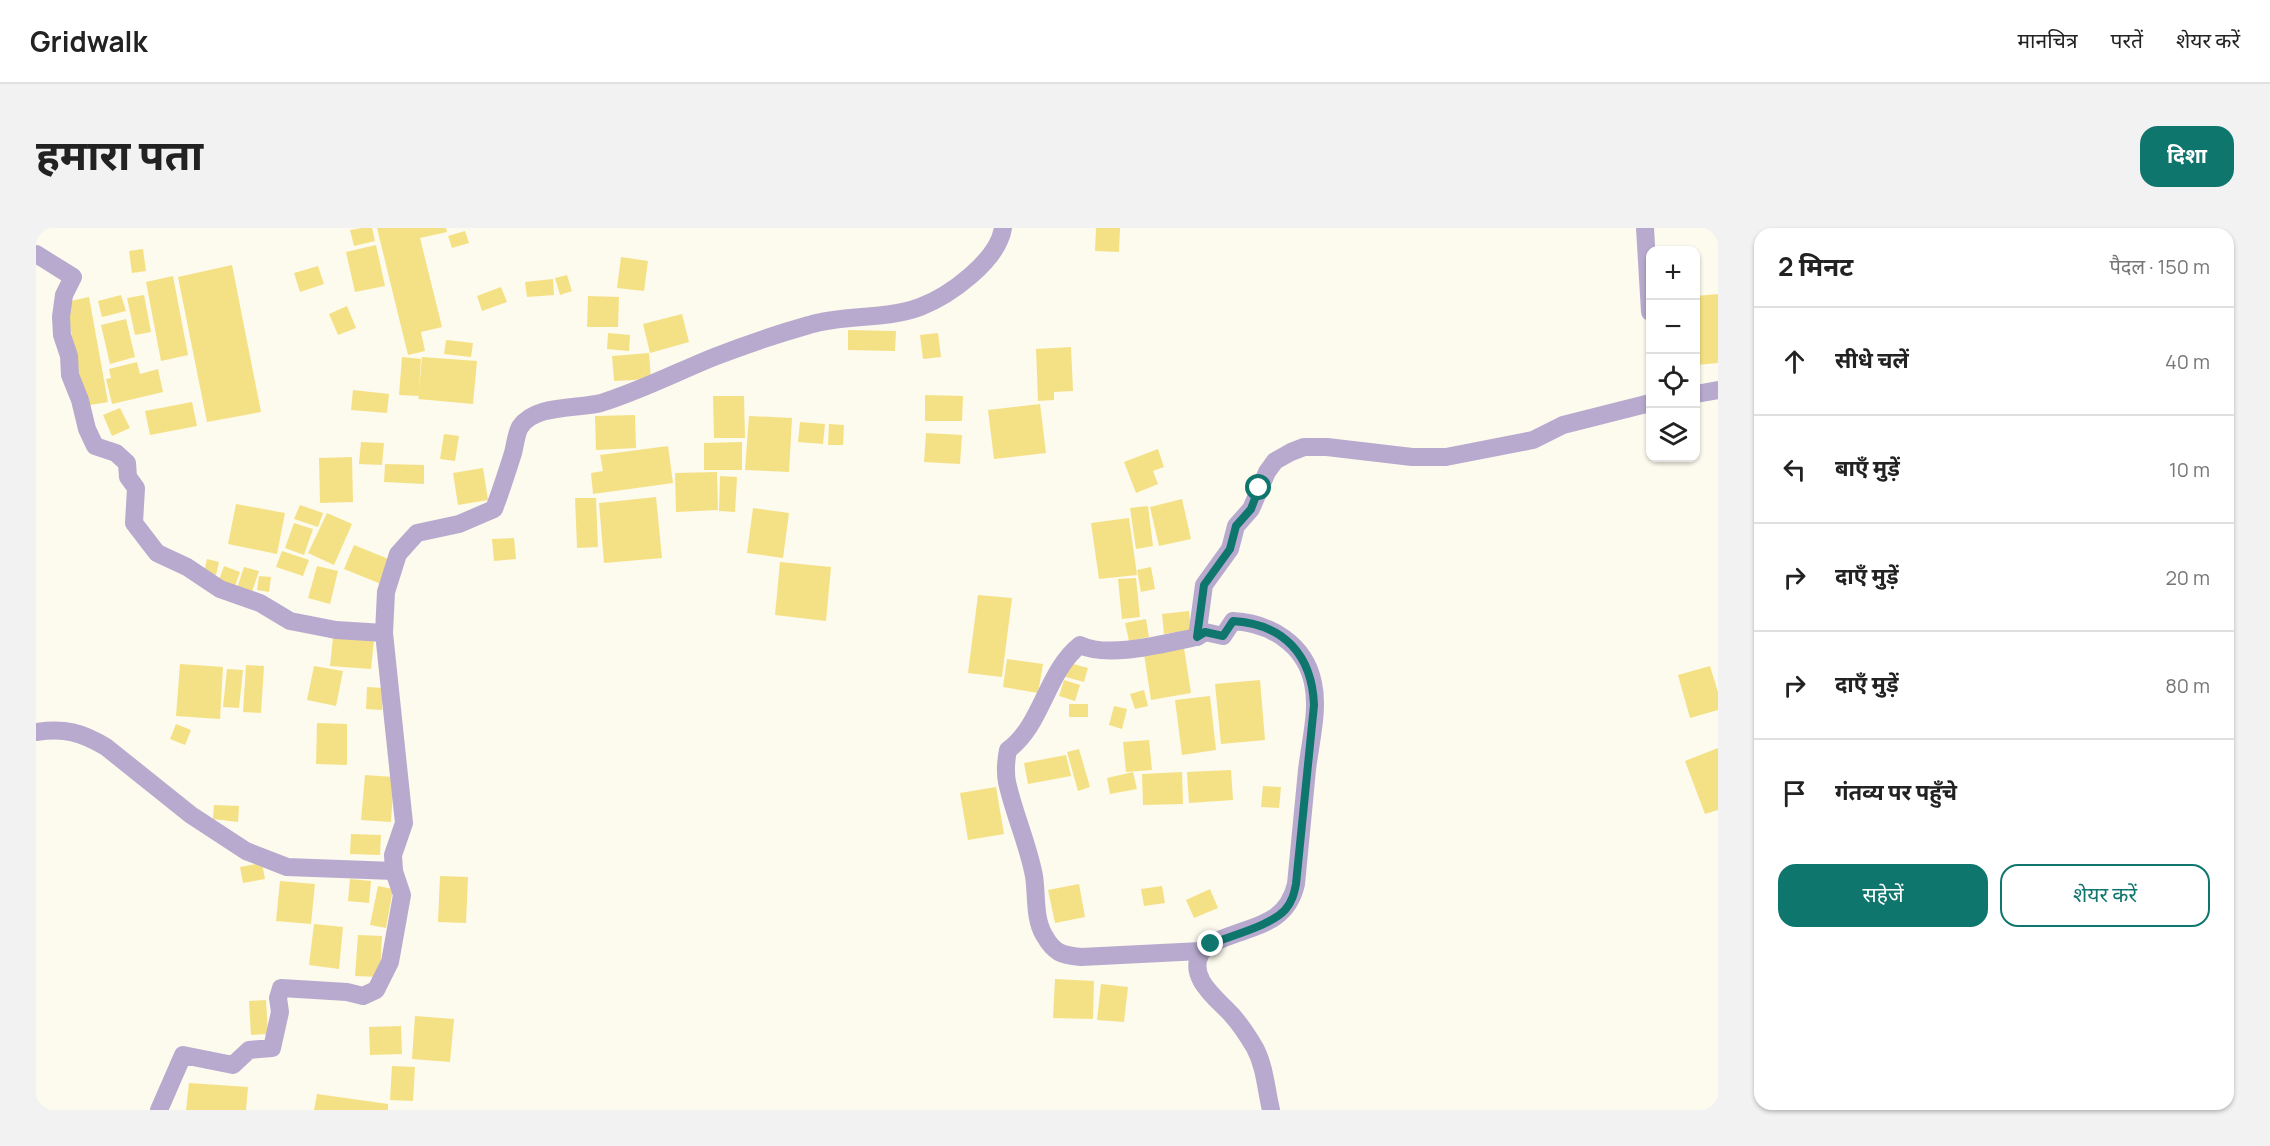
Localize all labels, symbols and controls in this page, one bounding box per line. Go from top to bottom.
text: Gridwalk [30,22,147,60]
text: मानचित्र [2018,26,2078,54]
text: परतें [2111,26,2143,54]
text: शेयर करें [2176,26,2240,54]
text: हमारा पता [36,125,203,183]
button: दिशा [2140,126,2234,187]
map controls [1646,246,1700,462]
button: + [1646,246,1700,300]
text: 2 मिनट [1778,248,1853,284]
text: पैदल · 150 m [2109,253,2210,280]
button: − [1646,300,1700,354]
icon: ahead [1778,345,1811,378]
text: सीधे चलें [1835,345,1909,375]
text: 40 m [2165,348,2210,375]
button: locate [1646,354,1700,408]
button: layers [1646,408,1700,462]
icon: left [1778,453,1811,486]
text: बाएँ मुड़ें [1835,453,1900,483]
text: 10 m [2169,456,2210,483]
route start [1245,474,1271,500]
icon: right [1778,561,1811,594]
text: दाएँ मुड़ें [1835,561,1898,591]
text: 20 m [2165,564,2210,591]
icon: right [1778,669,1811,702]
text: दाएँ मुड़ें [1835,669,1898,699]
text: 80 m [2165,672,2210,699]
icon: arrive [1778,777,1811,810]
text: गंतव्य पर पहुँचे [1835,777,1957,807]
button: सहेजें [1778,864,1988,927]
button: शेयर करें [2000,864,2210,927]
route end [1197,930,1223,956]

